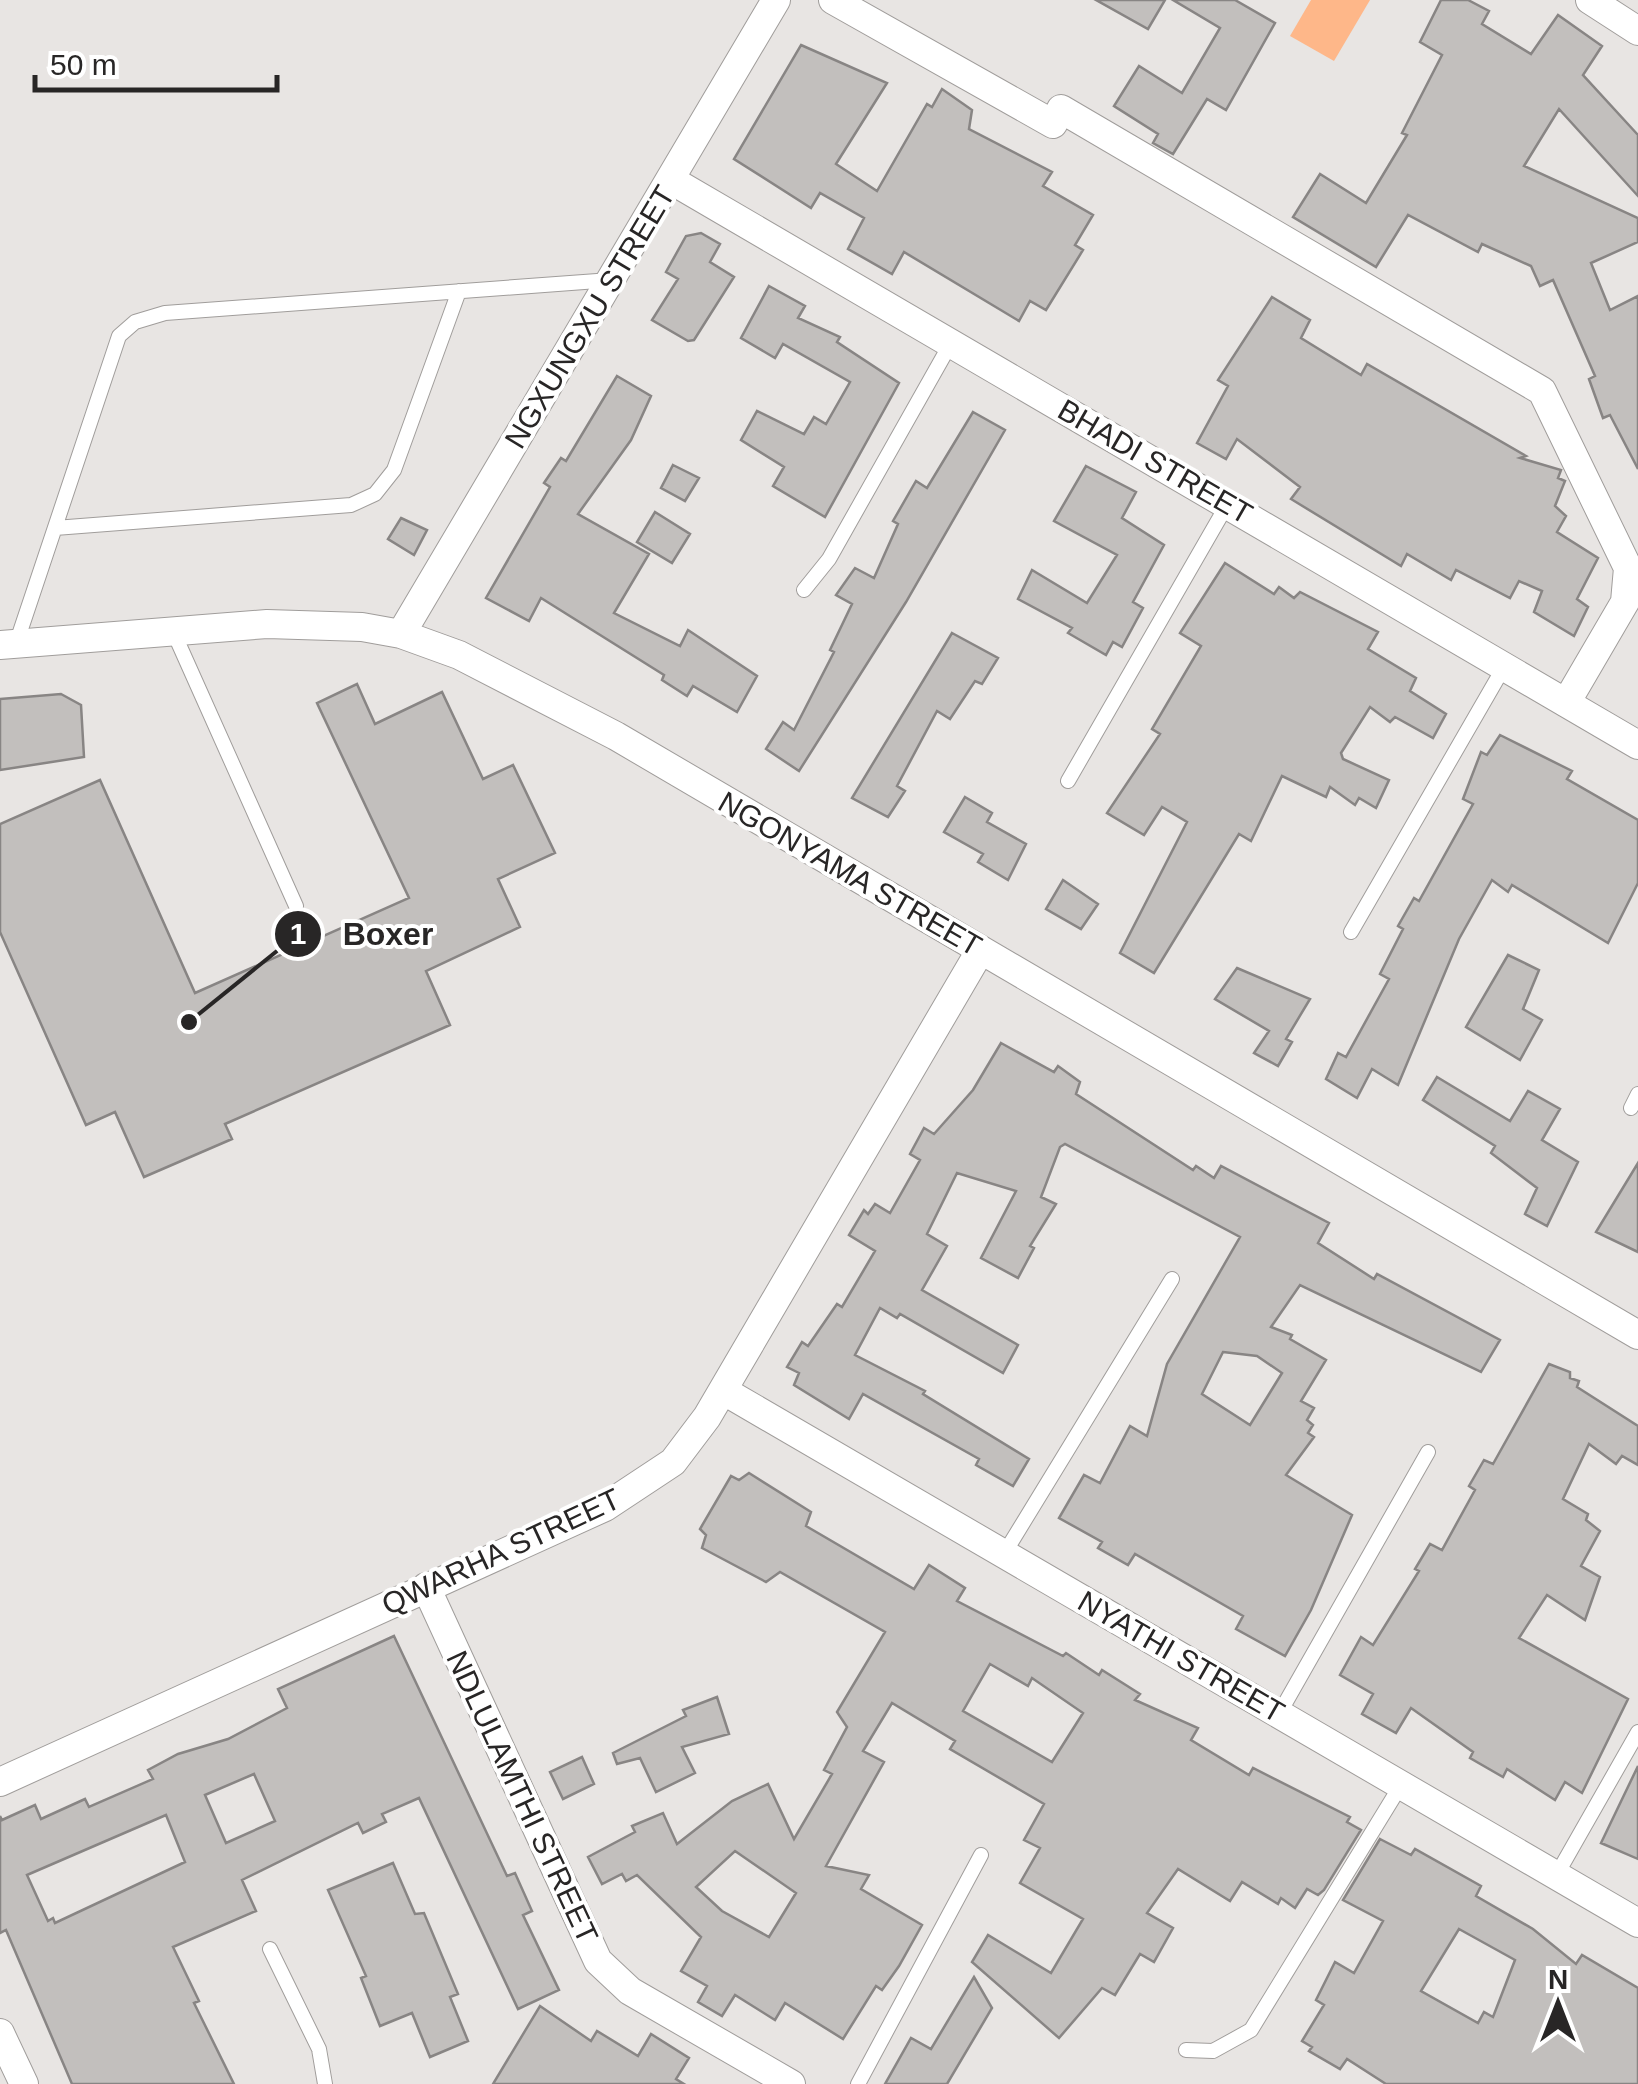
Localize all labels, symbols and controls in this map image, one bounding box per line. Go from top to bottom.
scale bar [35,30,278,92]
text: 50 m [50,48,117,81]
street label: NGXUNGXU STREET [498,180,681,454]
street label: BHADI STREET [1052,393,1258,530]
street label: NGONYAMA STREET [713,785,987,962]
callout: Boxer [273,903,454,965]
text: Boxer [343,916,433,952]
text: 1 [290,917,306,950]
street label: QWARHA STREET [376,1482,625,1621]
street label: NYATHI STREET [1072,1584,1290,1729]
street label: NDLULAMTHI STREET [440,1646,605,1948]
north arrow [1508,1954,1608,2054]
text: N [1548,1964,1568,1995]

